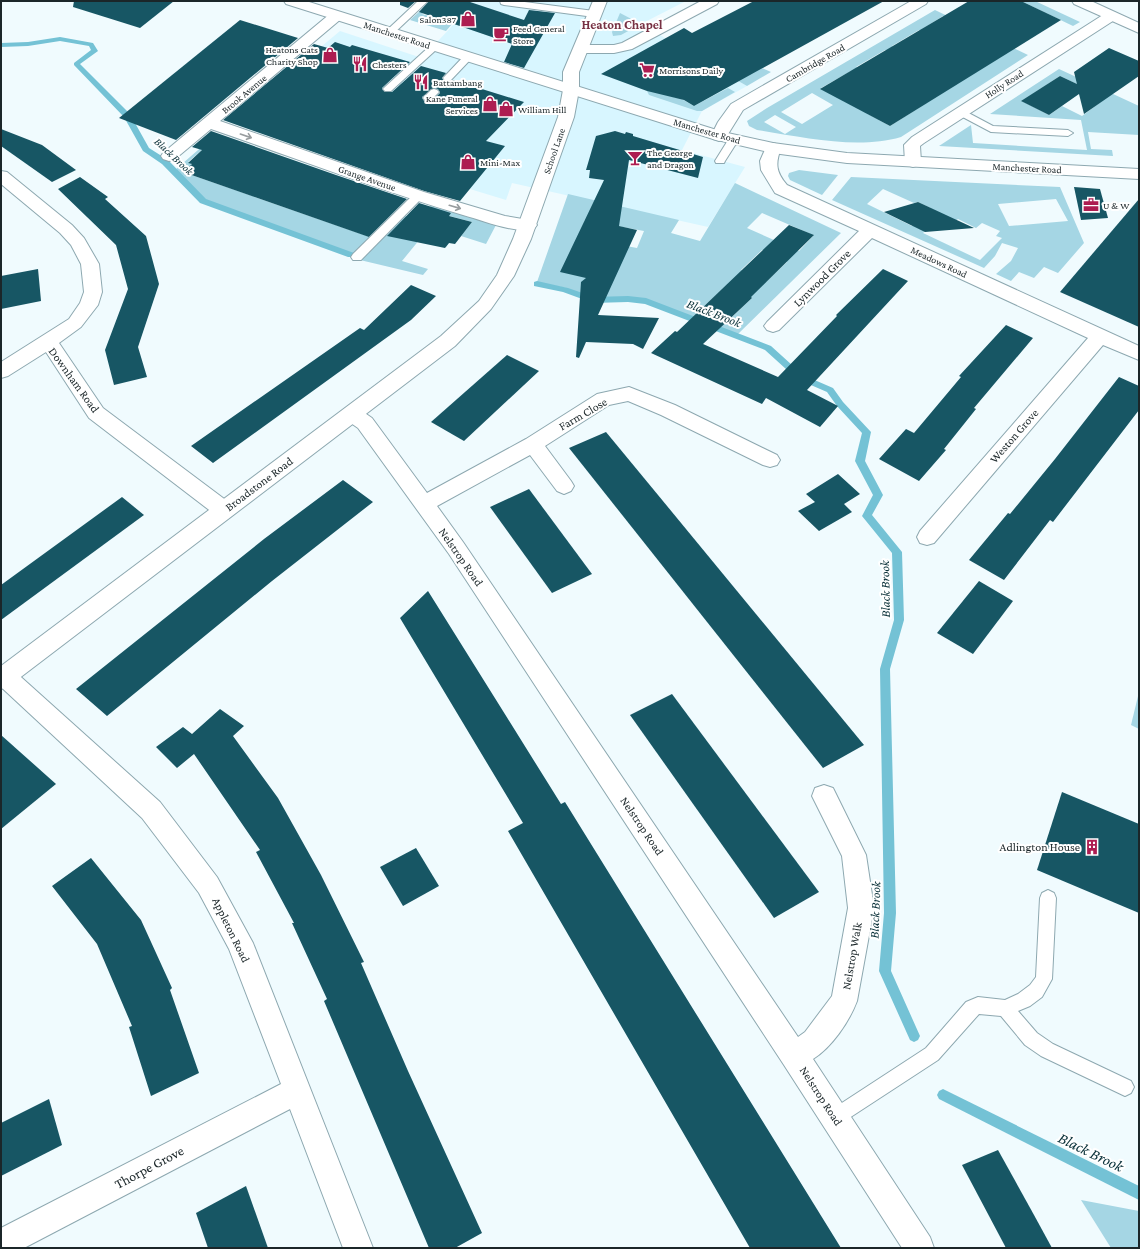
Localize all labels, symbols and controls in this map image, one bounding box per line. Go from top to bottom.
shop icon: Salon387 [459,10,477,28]
place label: Salon387 [420,14,456,25]
district label: Heaton Chapel [581,17,663,32]
street label: Manchester Road [362,19,432,51]
place label: Feed General Store [513,23,565,46]
cafe icon: Feed General Store [492,25,510,43]
street label: Cambridge Road [783,41,847,84]
place label: Heatons Cats Charity Shop [265,44,318,67]
shop icon: Heatons Cats Charity Shop [321,46,339,64]
restaurant icon: Chesters [351,55,369,73]
place label: Chesters [372,59,407,70]
supermarket icon: Morrisons Daily [638,61,656,79]
place label: Morrisons Daily [659,65,724,76]
street label: Holly Road [983,67,1026,100]
street label: Brook Avenue [219,72,269,116]
restaurant icon: Battambang [412,73,430,91]
place label: Battambang [433,77,482,88]
place label: Kane Funeral Services [426,93,478,116]
shop icon: Kane Funeral Services [481,95,499,113]
shop icon: William Hill [497,100,515,118]
place label: William Hill [518,104,567,115]
street label: Manchester Road [672,116,743,146]
street label: School Lane [541,126,567,175]
one-way arrow [239,133,252,140]
water label: Black Brook [152,135,197,178]
place label: The George and Dragon [647,147,695,170]
bar icon: The George and Dragon [626,149,644,167]
shop icon: Mini-Max [459,153,477,171]
place label: Mini-Max [480,157,520,168]
street label: Manchester Road [992,161,1063,175]
street label: Grange Avenue [337,163,398,193]
office icon: U & W [1082,196,1100,214]
place label: U & W [1103,200,1130,211]
one-way arrow [449,204,462,211]
street label: Meadows Road [909,244,970,280]
street label: Lynwood Grove [790,246,854,310]
water label: Black Brook [685,296,745,331]
street label: Downham Road [46,345,103,416]
street label: Farm Close [556,395,610,433]
street label: Weston Grove [987,406,1041,466]
street label: Broadstone Road [222,454,296,514]
street label: Nelstrop Road [436,525,487,589]
water label: Black Brook [877,559,893,618]
street label: Nelstrop Road [617,794,667,859]
building icon: Adlington House [1083,838,1101,856]
place label: Adlington House [1000,840,1080,854]
water label: Black Brook [867,880,884,939]
street label: Appleton Road [209,895,253,965]
street label: Nelstrop Walk [839,921,865,991]
street label: Nelstrop Road [797,1064,846,1129]
water label: Black Brook [1056,1129,1127,1176]
street label: Thorpe Grove [112,1142,186,1192]

